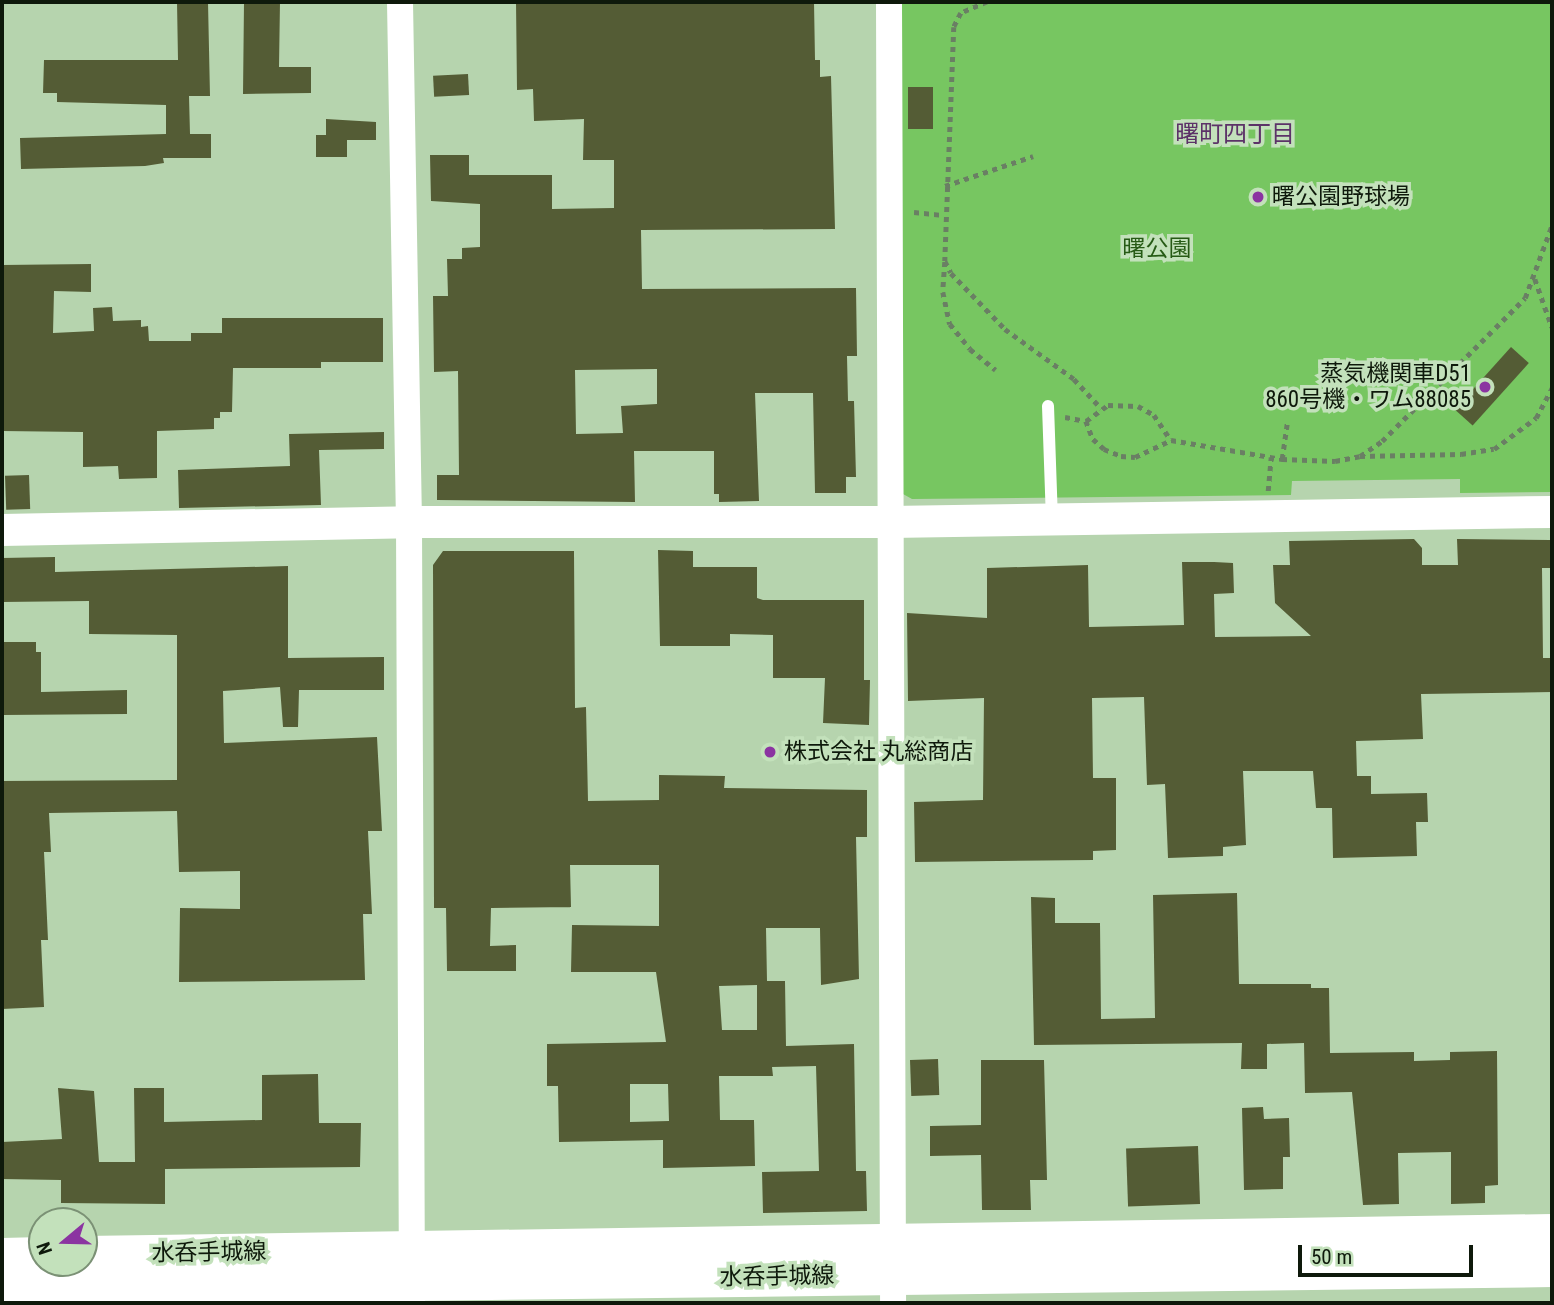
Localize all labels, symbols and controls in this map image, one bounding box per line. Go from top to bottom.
district label: 曙町四丁目 [1175,121,1295,149]
place label: 曙公園野球場 [1272,183,1410,211]
marker: 曙公園野球場 [1250,189,1266,205]
park label: 曙公園 [1123,235,1191,263]
place label: 蒸気機関車D51 860号機・ワム88085 [1265,360,1471,414]
marker: 蒸気機関車D51 860号機・ワム88085 [1477,379,1493,395]
place label: 株式会社 丸総商店 [784,738,973,766]
marker: 株式会社 丸総商店 [762,744,778,760]
north arrow [28,1207,98,1277]
scale bar [1302,1232,1477,1276]
street label: 水呑手城線 [151,1238,267,1268]
text: N [32,1239,57,1258]
text: 50 m [1311,1245,1352,1269]
street label: 水呑手城線 [719,1262,835,1292]

